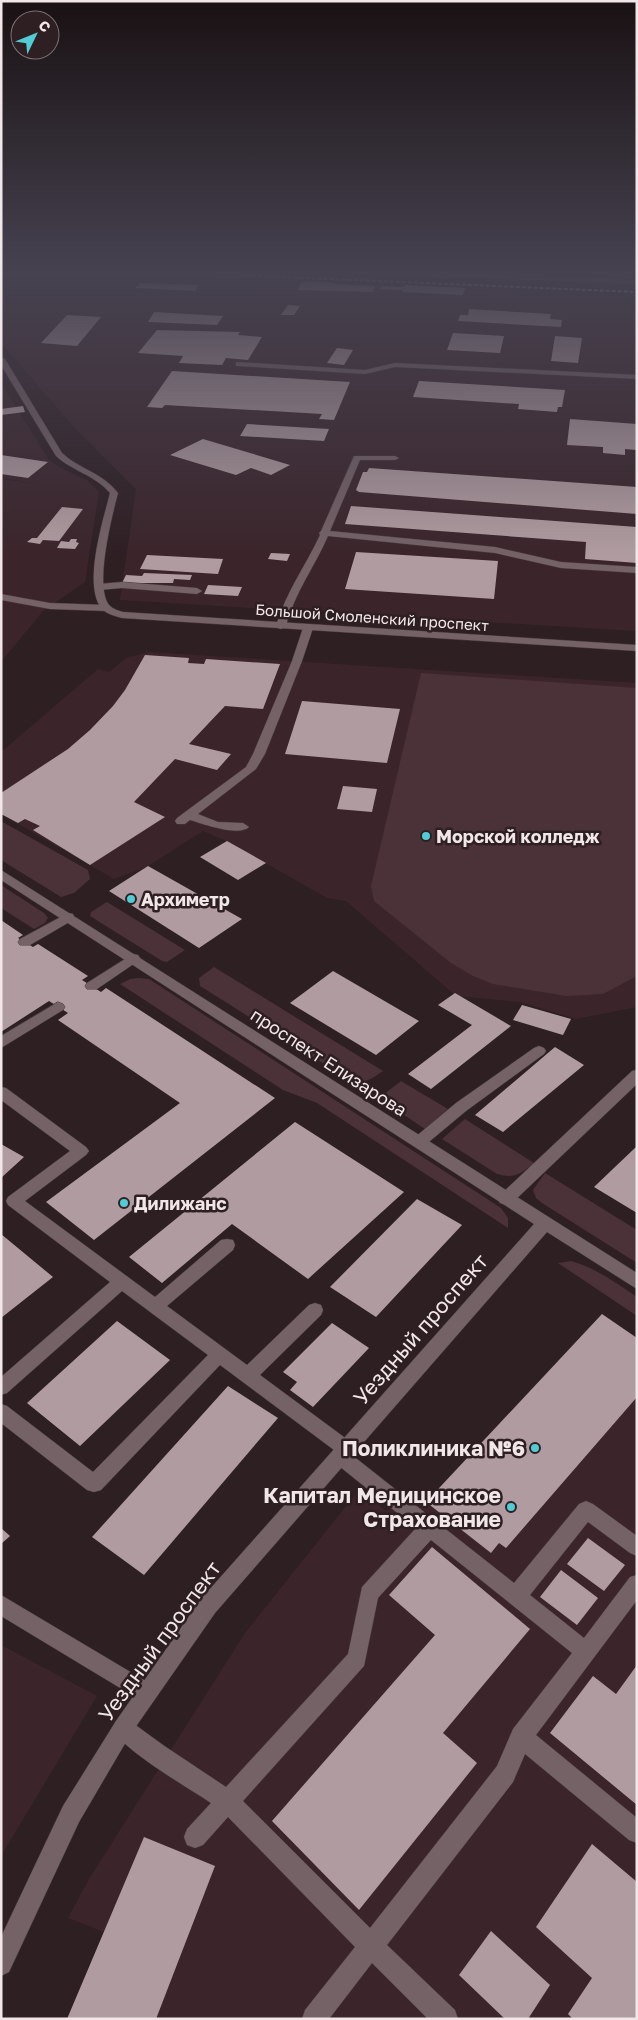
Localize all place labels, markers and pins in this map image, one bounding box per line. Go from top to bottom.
place label: Морской колледж [436,825,600,847]
marker: Морской колледж [420,830,432,842]
place label: Архиметр [141,888,230,910]
marker: Архиметр [125,893,137,905]
place label: Дилижанс [134,1192,227,1214]
marker: Дилижанс [118,1197,130,1209]
place label: Поликлиника №6 [342,1435,525,1461]
marker: Поликлиника №6 [529,1442,541,1454]
place label: Капитал Медицинское Страхование [263,1482,501,1532]
marker: Капитал Медицинское Страхование [505,1501,517,1513]

